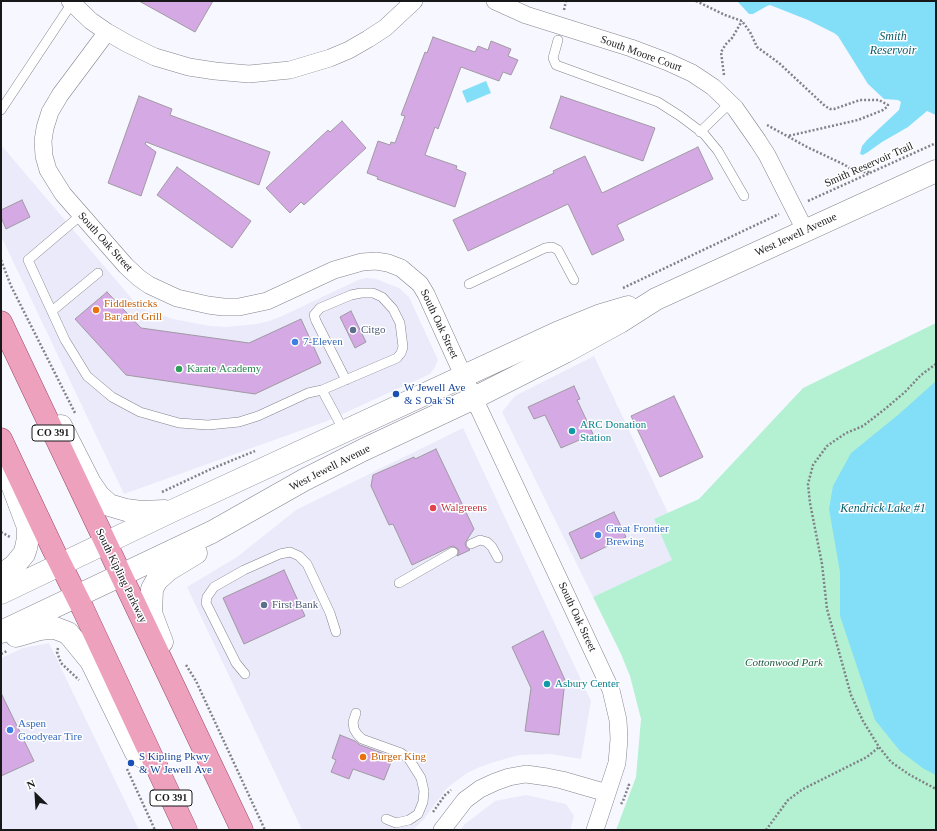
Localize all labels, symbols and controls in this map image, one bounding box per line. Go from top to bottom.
water label: Smith Reservoir [870,30,916,58]
street label: South Moore Court [599,33,683,75]
street label: Smith Reservoir Trail [823,140,915,190]
street label: South Oak Street [75,210,135,274]
street label: West Jewell Avenue [753,210,839,260]
street label: South Oak Street [417,287,461,361]
place label: Fiddlesticks Bar and Grill [104,297,162,323]
marker: Fiddlesticks Bar and Grill [91,305,101,315]
place label: Citgo [361,323,385,337]
marker: Citgo [348,325,358,335]
place label: 7-Eleven [303,335,343,349]
marker: 7-Eleven [290,337,300,347]
place label: Karate Academy [187,362,261,376]
marker: Karate Academy [174,364,184,374]
place label: W Jewell Ave & S Oak St [404,381,465,407]
marker: W Jewell Ave & S Oak St [391,389,401,399]
place label: ARC Donation Station [580,418,646,444]
road number: CO 391 [32,425,74,441]
marker: ARC Donation Station [567,426,577,436]
street label: West Jewell Avenue [287,442,373,494]
place label: Walgreens [441,501,487,515]
water label: Kendrick Lake #1 [840,502,926,516]
marker: Walgreens [428,503,438,513]
place label: Great Frontier Brewing [606,522,669,548]
street label: South Kipling Parkway [92,527,150,625]
marker: Great Frontier Brewing [593,530,603,540]
street label: South Oak Street [555,580,599,654]
place label: First Bank [272,598,318,612]
marker: First Bank [259,600,269,610]
park label: Cottonwood Park [745,656,823,670]
place label: Asbury Center [555,677,619,691]
marker: Asbury Center [542,679,552,689]
place label: Aspen Goodyear Tire [18,717,82,743]
marker: Aspen Goodyear Tire [5,725,15,735]
place label: S Kipling Pkwy & W Jewell Ave [139,750,212,776]
place label: Burger King [371,750,426,764]
marker: Burger King [358,752,368,762]
marker: S Kipling Pkwy & W Jewell Ave [126,758,136,768]
north arrow [16,775,56,815]
text: N [25,777,37,791]
road number: CO 391 [150,790,192,806]

